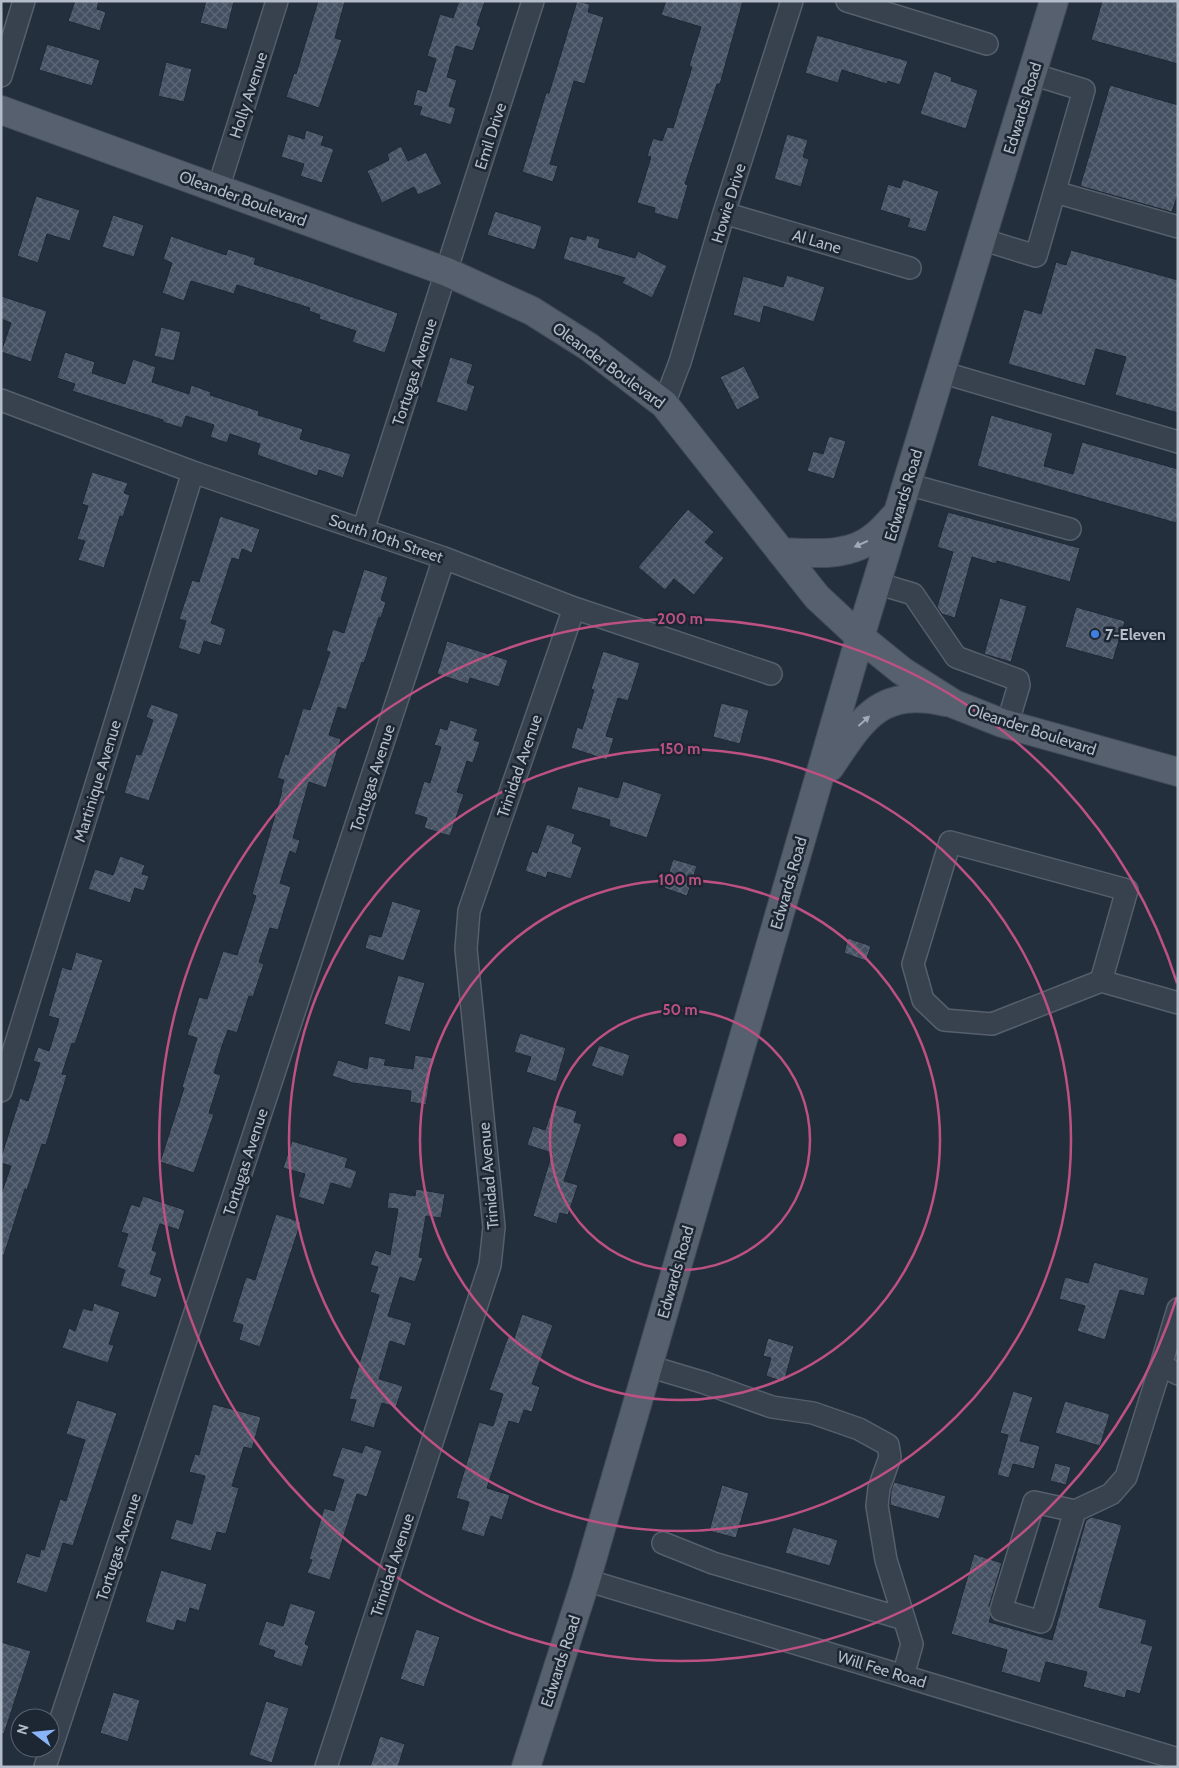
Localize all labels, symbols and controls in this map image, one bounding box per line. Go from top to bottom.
street label: Holly Avenue [226,50,271,141]
street label: Edwards Road [999,60,1046,157]
street label: Emil Drive [471,100,510,172]
street label: Howie Drive [707,161,750,245]
street label: Oleander Boulevard [177,167,309,230]
street label: Al Lane [790,225,843,257]
street label: Tortugas Avenue [388,316,441,428]
street label: Oleander Boulevard [549,318,669,413]
street label: Edwards Road [880,447,927,544]
street label: South 10th Street [326,510,446,567]
one-way arrow [854,541,868,549]
text: 200 m [657,610,703,628]
place label: 7-Eleven [1105,625,1166,644]
marker: 7-Eleven [1089,628,1101,640]
street label: Oleander Boulevard [965,700,1099,759]
street label: Trinidad Avenue [493,712,546,820]
one-way arrow [857,715,869,727]
street label: Martinique Avenue [70,718,125,844]
street label: Tortugas Avenue [346,722,399,834]
text: 150 m [660,740,700,758]
street label: Edwards Road [766,835,811,932]
text: 100 m [658,871,702,889]
text: 50 m [662,1001,698,1019]
street label: Tortugas Avenue [219,1106,272,1218]
street label: Trinidad Avenue [474,1121,503,1230]
centre of rings [671,1131,689,1149]
street label: Edwards Road [653,1224,698,1321]
street label: Tortugas Avenue [92,1491,145,1603]
street label: Trinidad Avenue [367,1511,418,1619]
street label: Edwards Road [537,1613,584,1709]
street label: Will Fee Road [835,1647,929,1692]
north arrow [10,1708,60,1758]
text: N [12,1722,33,1737]

